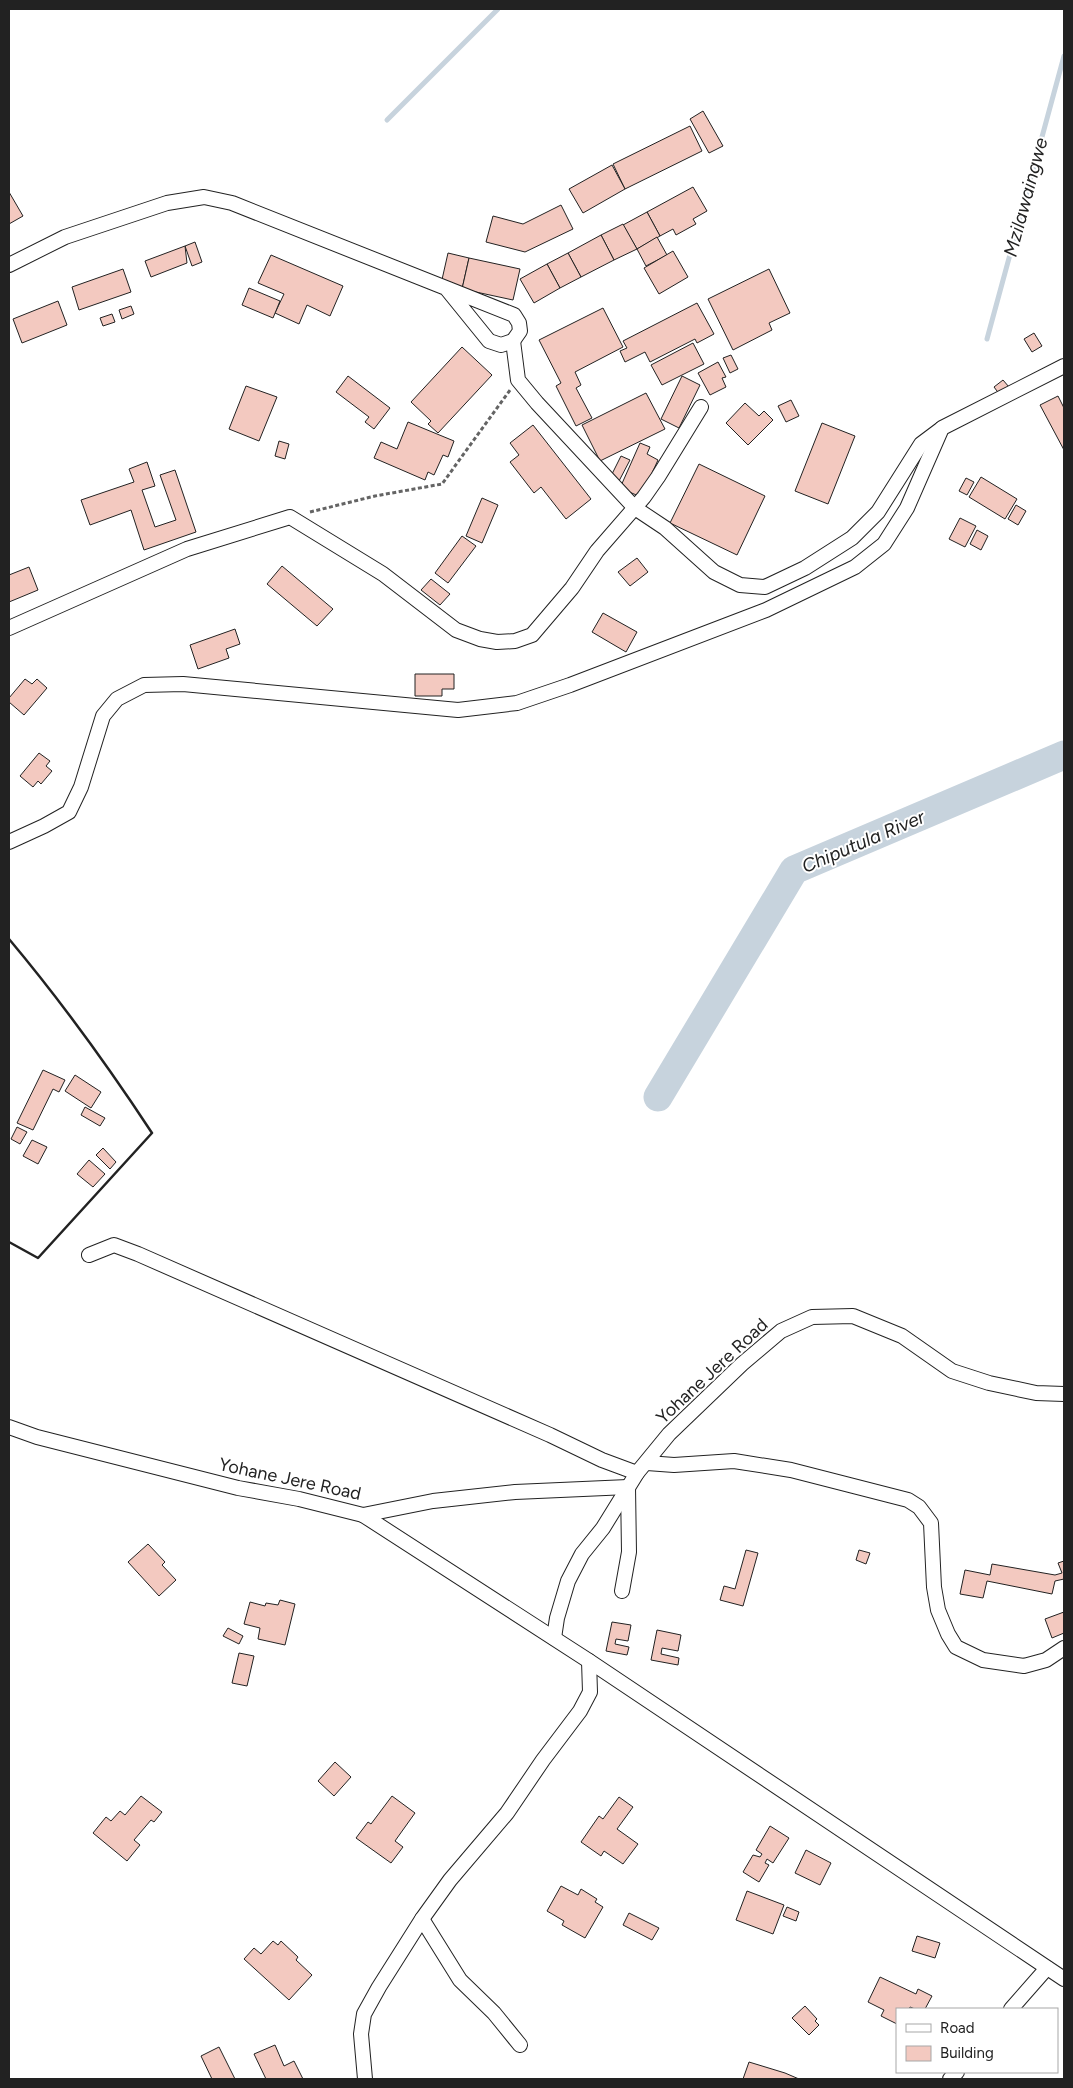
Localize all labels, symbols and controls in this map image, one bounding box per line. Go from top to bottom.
water label: Mzilawaingwe [999,134,1053,259]
water label: Chiputula River [798,805,929,878]
street label: Yohane Jere Road [652,1314,772,1428]
street label: Yohane Jere Road [217,1453,363,1505]
legend [896,2008,1058,2073]
text: Road [940,2019,975,2037]
text: Building [940,2044,994,2062]

